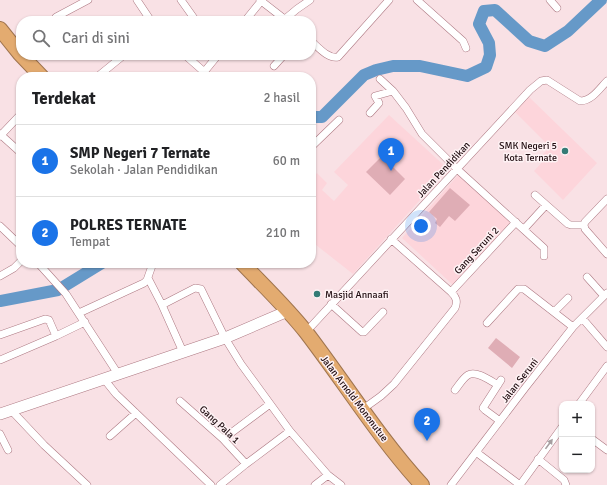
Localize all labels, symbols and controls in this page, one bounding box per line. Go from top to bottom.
search box [16,16,316,60]
icon: search [30,27,52,49]
text: Cari di sini [62,29,130,47]
text: Terdekat [32,88,96,109]
text: 2 hasil [263,90,300,106]
pin: 1 [378,138,404,171]
street label: Jalan Pendidikan [415,139,473,200]
place label: SMK Negeri 5 Kota Ternate [499,140,557,164]
text: SMP Negeri 7 Ternate [70,144,210,162]
marker: SMK Negeri 5 Kota Ternate [560,146,570,156]
text: 1 [41,153,49,169]
text: 60 m [273,153,300,169]
text: Sekolah · Jalan Pendidikan [70,162,218,178]
text: POLRES TERNATE [70,216,187,234]
your location [411,216,431,236]
text: 2 [41,225,49,241]
text: 210 m [266,225,300,241]
street label: Gang Seruni 2 [452,225,502,277]
text: Tempat [70,234,110,250]
marker: Masjid Annaafi [312,289,322,299]
place label: Masjid Annaafi [325,289,389,301]
street label: Jalan Arnold Mononutue [318,353,390,444]
street label: Jalan Seruni [499,356,541,405]
map controls [559,401,595,473]
button: + [559,401,595,437]
street label: Gang Pala 1 [197,403,242,446]
pin: 2 [414,408,440,441]
button: − [559,437,595,473]
one-way arrow [545,439,553,450]

